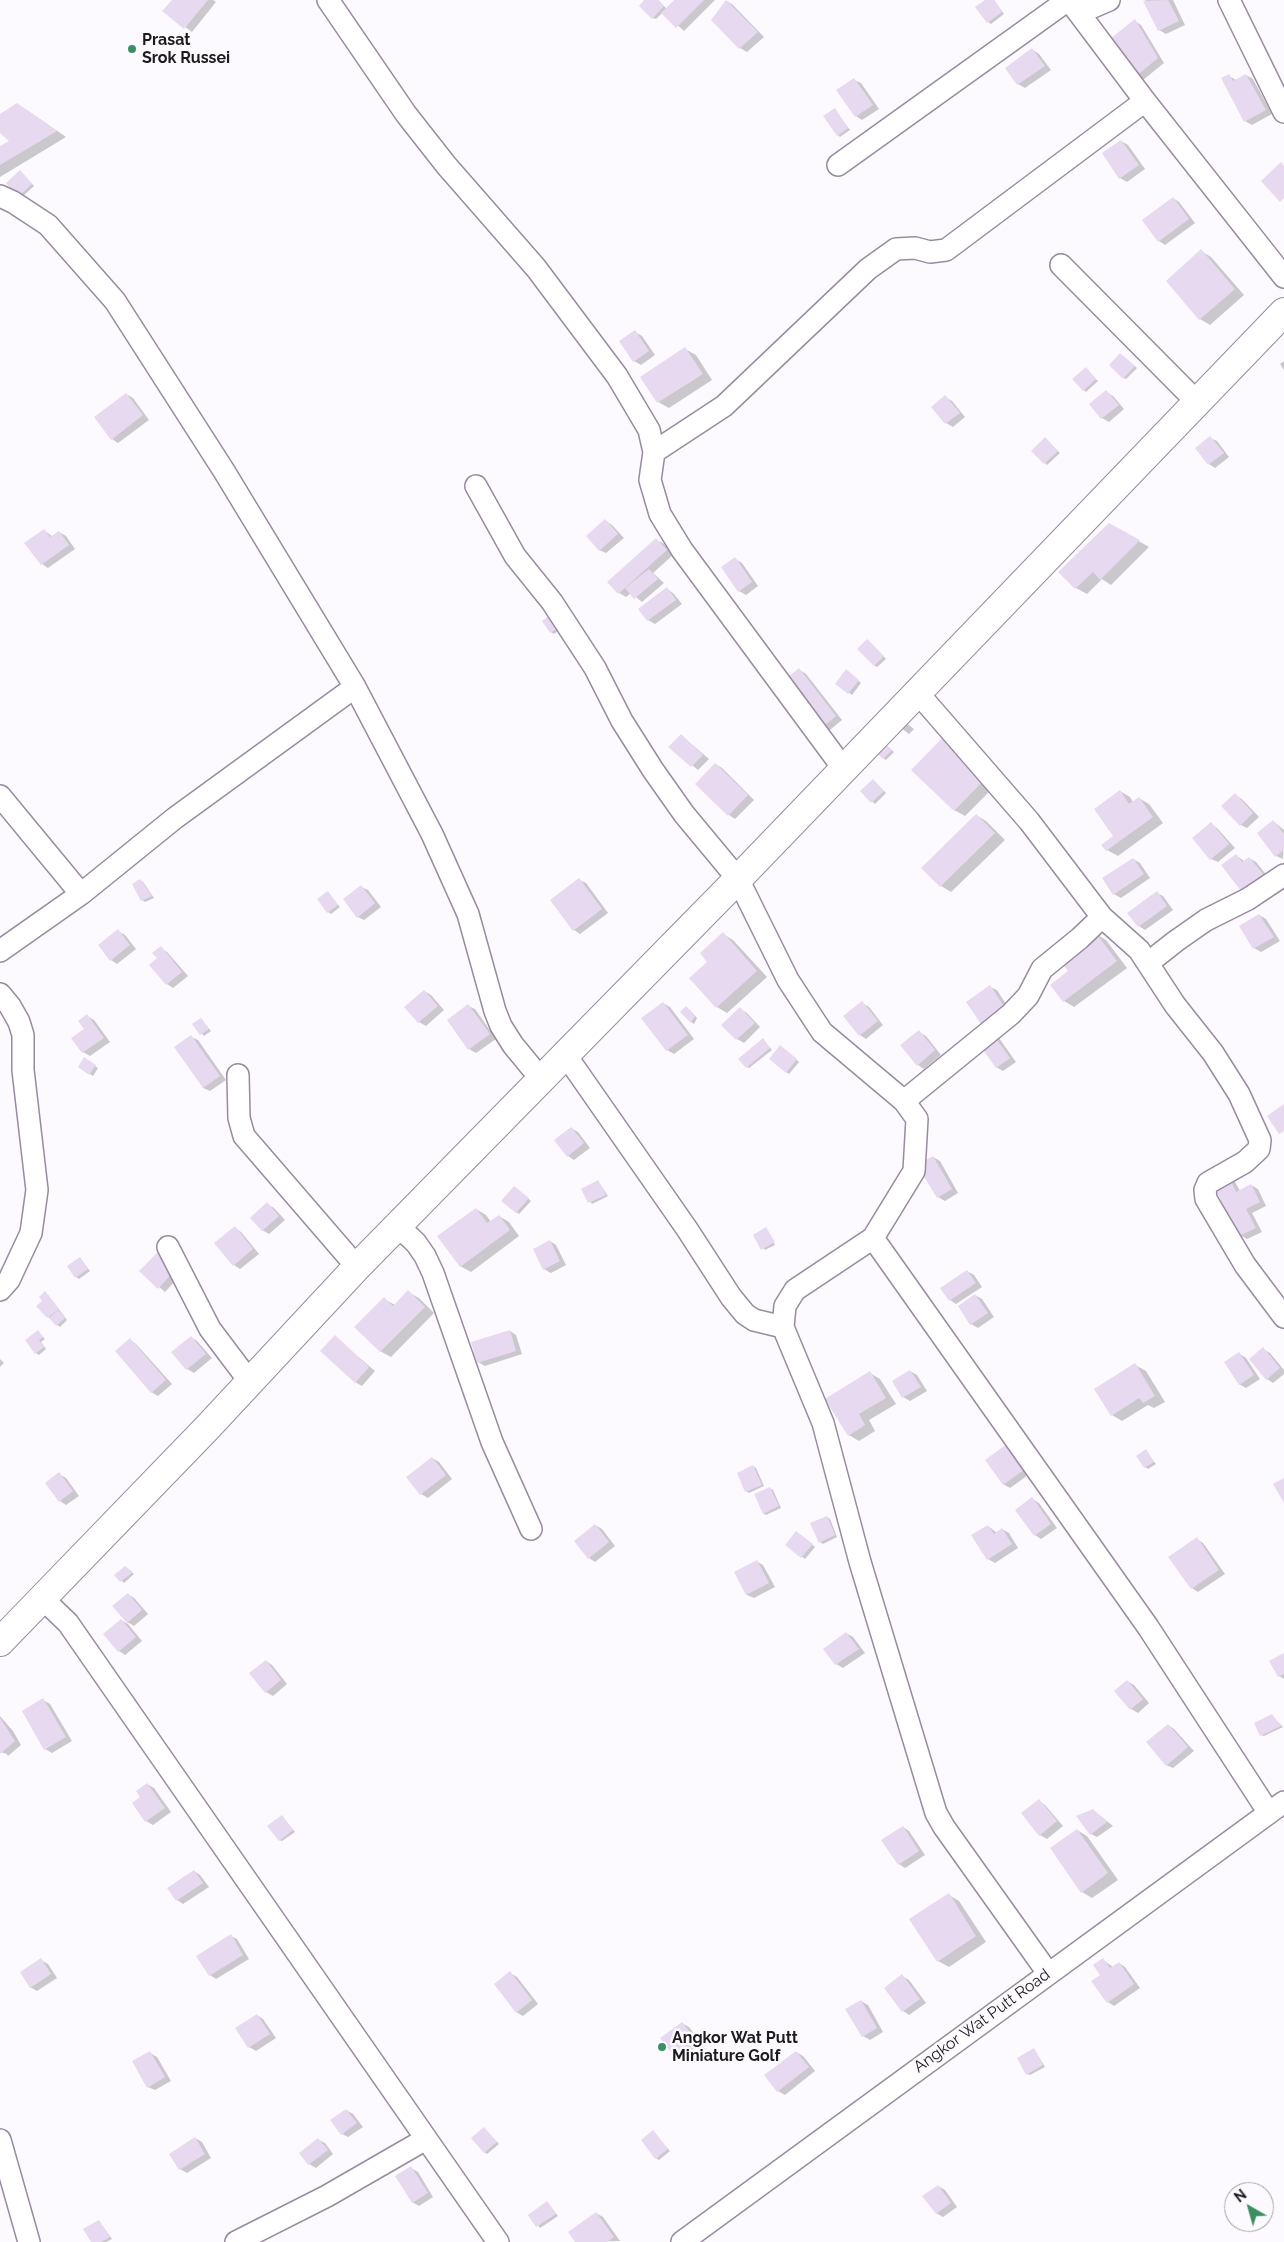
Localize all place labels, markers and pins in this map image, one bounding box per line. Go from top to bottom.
place label: Prasat Srok Russei [142,30,230,68]
marker: Prasat Srok Russei [126,43,138,55]
place label: Angkor Wat Putt Miniature Golf [672,2028,798,2066]
marker: Angkor Wat Putt Miniature Golf [656,2041,668,2053]

